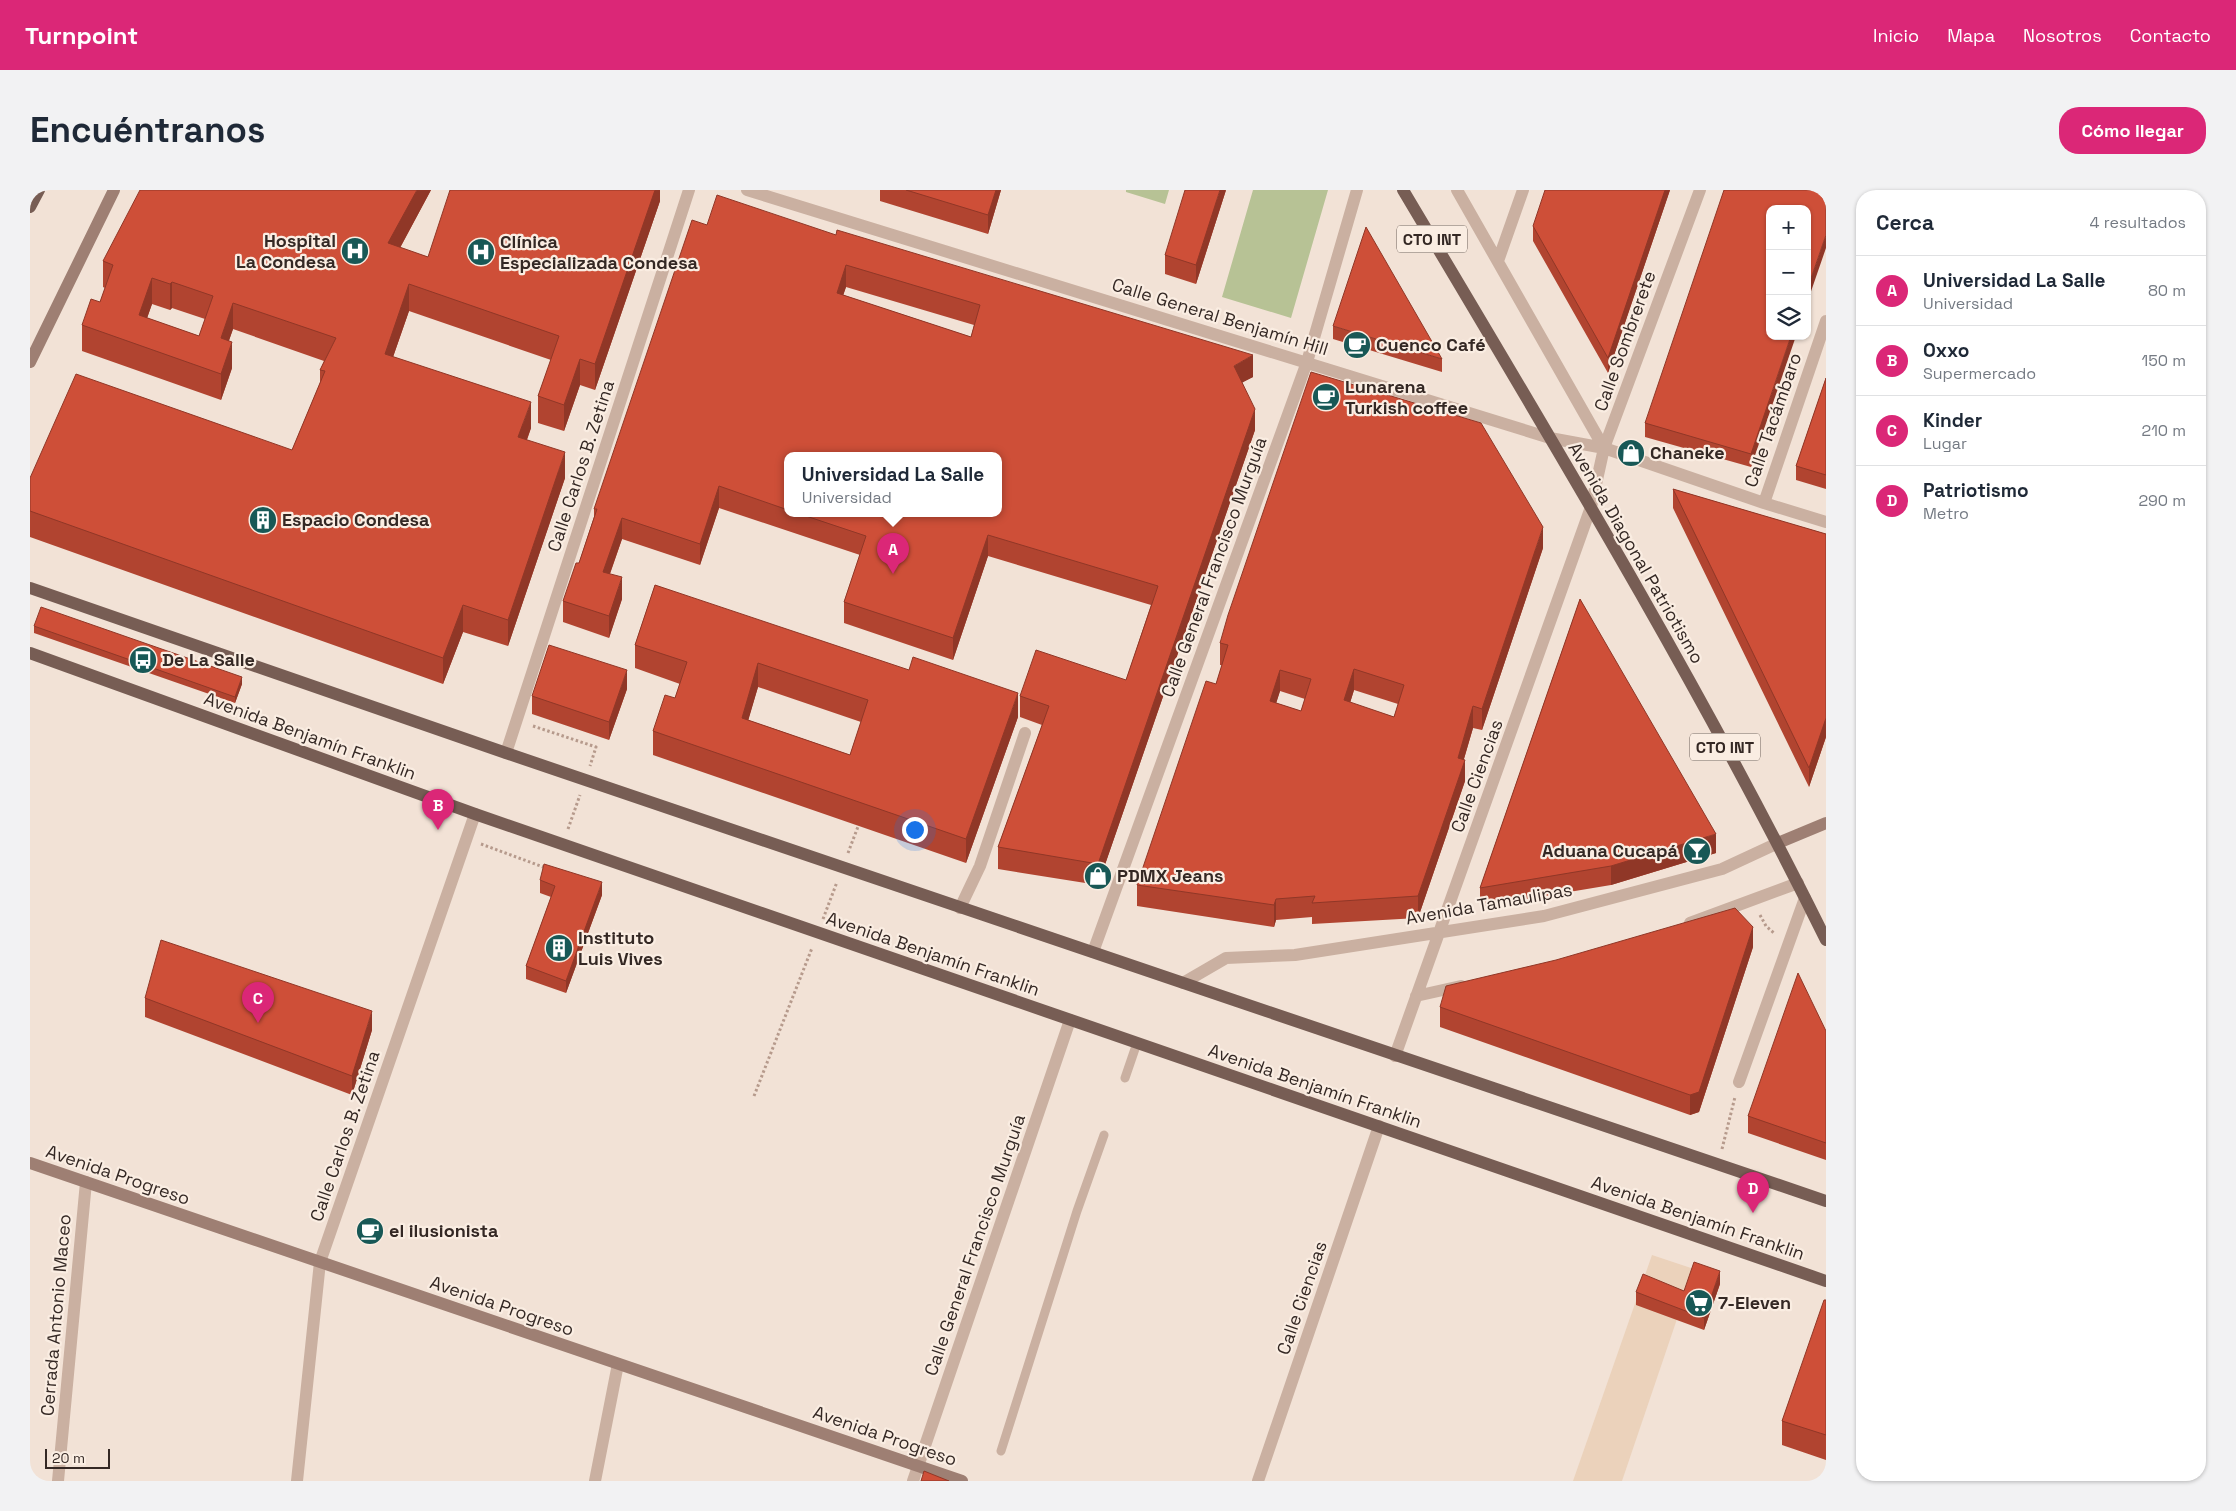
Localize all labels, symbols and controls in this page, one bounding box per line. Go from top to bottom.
text: Turnpoint [25,20,138,51]
text: Inicio [1873,24,1919,47]
text: Mapa [1947,24,1995,47]
text: Nosotros [2023,24,2102,47]
text: Contacto [2130,24,2211,47]
button: Cómo llegar [2059,107,2206,154]
text: Encuéntranos [30,108,265,152]
map controls [1766,205,1811,340]
button: + [1766,205,1811,250]
text: Cerca [1876,209,1934,236]
text: 4 resultados [2090,212,2186,233]
road number: CTO INT [1397,226,1467,252]
place label: Hospital La Condesa [236,229,337,273]
place label: Clínica Especializada Condesa [500,230,699,274]
hospital icon: Hospital La Condesa [340,236,370,266]
hospital icon: Clínica Especializada Condesa [466,237,496,267]
button: − [1766,250,1811,295]
street label: Calle Sombrerete [1588,267,1661,414]
text: Universidad La Salle [1923,268,2105,293]
street label: Calle General Benjamín Hill [1109,273,1331,360]
text: A [1887,280,1897,301]
text: 80 m [2148,280,2186,301]
text: Universidad [1923,293,2013,314]
button: layers [1766,295,1811,340]
cafe icon: Cuenco Café [1342,330,1372,360]
place label: Cuenco Café [1376,333,1486,356]
text: Oxxo [1923,338,1969,363]
street label: Calle Tacámbaro [1739,350,1806,490]
text: B [1887,350,1897,371]
text: 150 m [2142,350,2186,371]
text: Supermercado [1923,363,2036,384]
place label: Lunarena Turkish coffee [1345,375,1468,419]
street label: Calle Carlos B. Zetina [542,377,619,555]
cafe icon: Lunarena Turkish coffee [1311,382,1341,412]
text: Kinder [1923,408,1982,433]
text: C [1887,420,1897,441]
text: 210 m [2142,420,2186,441]
text: Lugar [1923,433,1967,454]
street label: Calle General Francisco Murguía [1156,434,1271,700]
street label: Avenida Diagonal Patriotismo [1563,438,1709,668]
shop icon: Chaneke [1616,438,1646,468]
place label: Chaneke [1650,441,1725,464]
popup [784,452,1002,517]
text: Universidad La Salle [802,462,984,487]
text: Patriotismo [1923,478,2029,503]
text: Universidad [802,487,892,508]
text: D [1887,490,1897,511]
text: 290 m [2138,490,2186,511]
text: Metro [1923,503,1969,524]
building icon: Espacio Condesa [248,505,278,535]
place label: Espacio Condesa [282,508,430,531]
pin: A [877,533,909,574]
bus stop icon: De La Salle [128,645,158,675]
place label: De La Salle [162,648,255,671]
street label: Avenida Benjamín Franklin [201,686,419,785]
street label: Calle Ciencias [1445,716,1508,835]
road number: CTO INT [1690,734,1760,760]
pin: B [422,789,454,830]
your location [902,817,928,843]
bar icon: Aduana Cucapá [1682,836,1712,866]
place label: Aduana Cucapá [1542,839,1679,862]
shop icon: PDMX Jeans [1083,861,1113,891]
place label: PDMX Jeans [1117,864,1223,887]
street label: Avenida Tamaulipas [1404,878,1574,929]
street label: Avenida Benjamín Franklin [823,906,1043,1001]
place label: Instituto Luis Vives [578,926,663,970]
building icon: Instituto Luis Vives [544,933,574,963]
pin: C [242,982,274,1023]
street label: Avenida Benjamín Franklin [1205,1038,1425,1133]
street label: Calle Carlos B. Zetina [304,1047,385,1224]
street label: Calle General Francisco Murguía [919,1111,1030,1379]
street label: Avenida Progreso [43,1139,193,1210]
street label: Avenida Benjamín Franklin [1588,1170,1808,1265]
pin: D [1737,1172,1769,1213]
street label: Cerrada Antonio Maceo [35,1213,76,1417]
cafe icon: el ilusionista [355,1216,385,1246]
place label: el ilusionista [389,1219,499,1242]
street label: Calle Ciencias [1271,1238,1332,1358]
street label: Avenida Progreso [427,1270,577,1341]
supermarket icon: 7-Eleven [1684,1288,1714,1318]
place label: 7-Eleven [1718,1291,1791,1314]
street label: Avenida Progreso [810,1400,960,1471]
scale bar [45,1446,110,1469]
text: 20 m [52,1449,85,1467]

